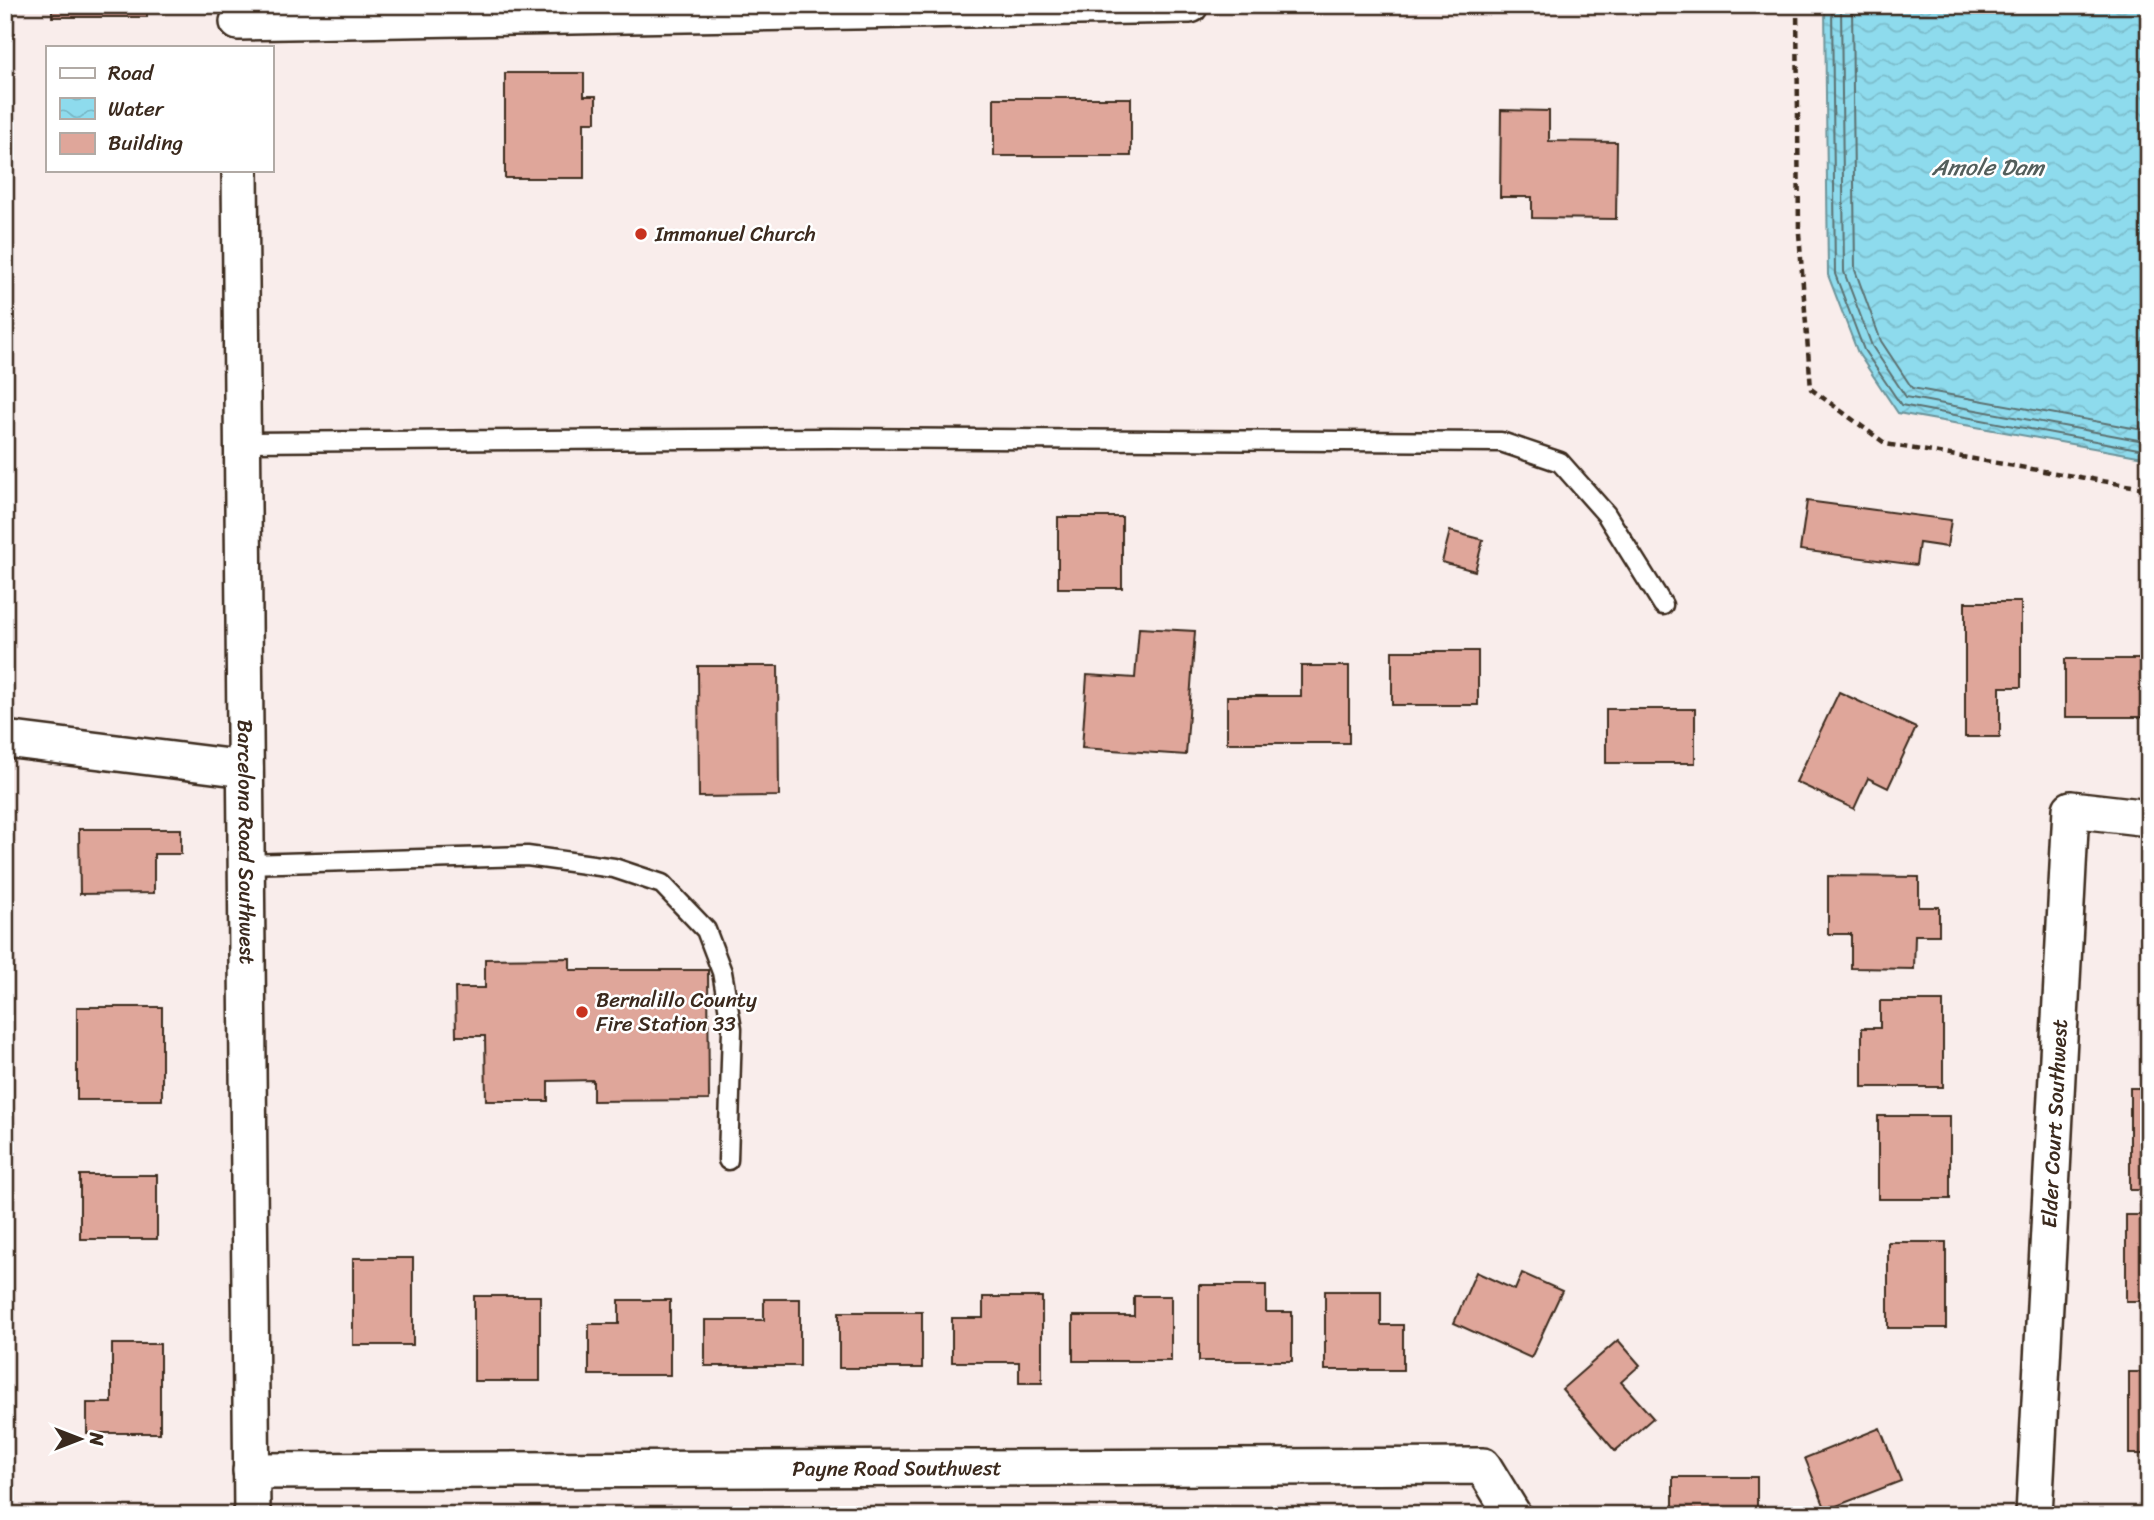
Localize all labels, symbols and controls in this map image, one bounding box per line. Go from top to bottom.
legend [46,46,273,172]
text: Road [108,54,155,92]
text: Water [108,90,165,128]
text: Building [108,124,184,162]
water label: Amole Dam [1931,147,2046,188]
place label: Immanuel Church [654,215,816,253]
marker: Immanuel Church [633,226,649,242]
street label: Barcelona Road Southwest [226,719,266,965]
place label: Bernalillo County Fire Station 33 [596,981,757,1043]
marker: Bernalillo County Fire Station 33 [574,1004,590,1020]
street label: Elder Court Southwest [2030,1018,2079,1229]
north arrow [46,1404,116,1474]
text: N [80,1431,113,1446]
street label: Payne Road Southwest [792,1449,1002,1488]

